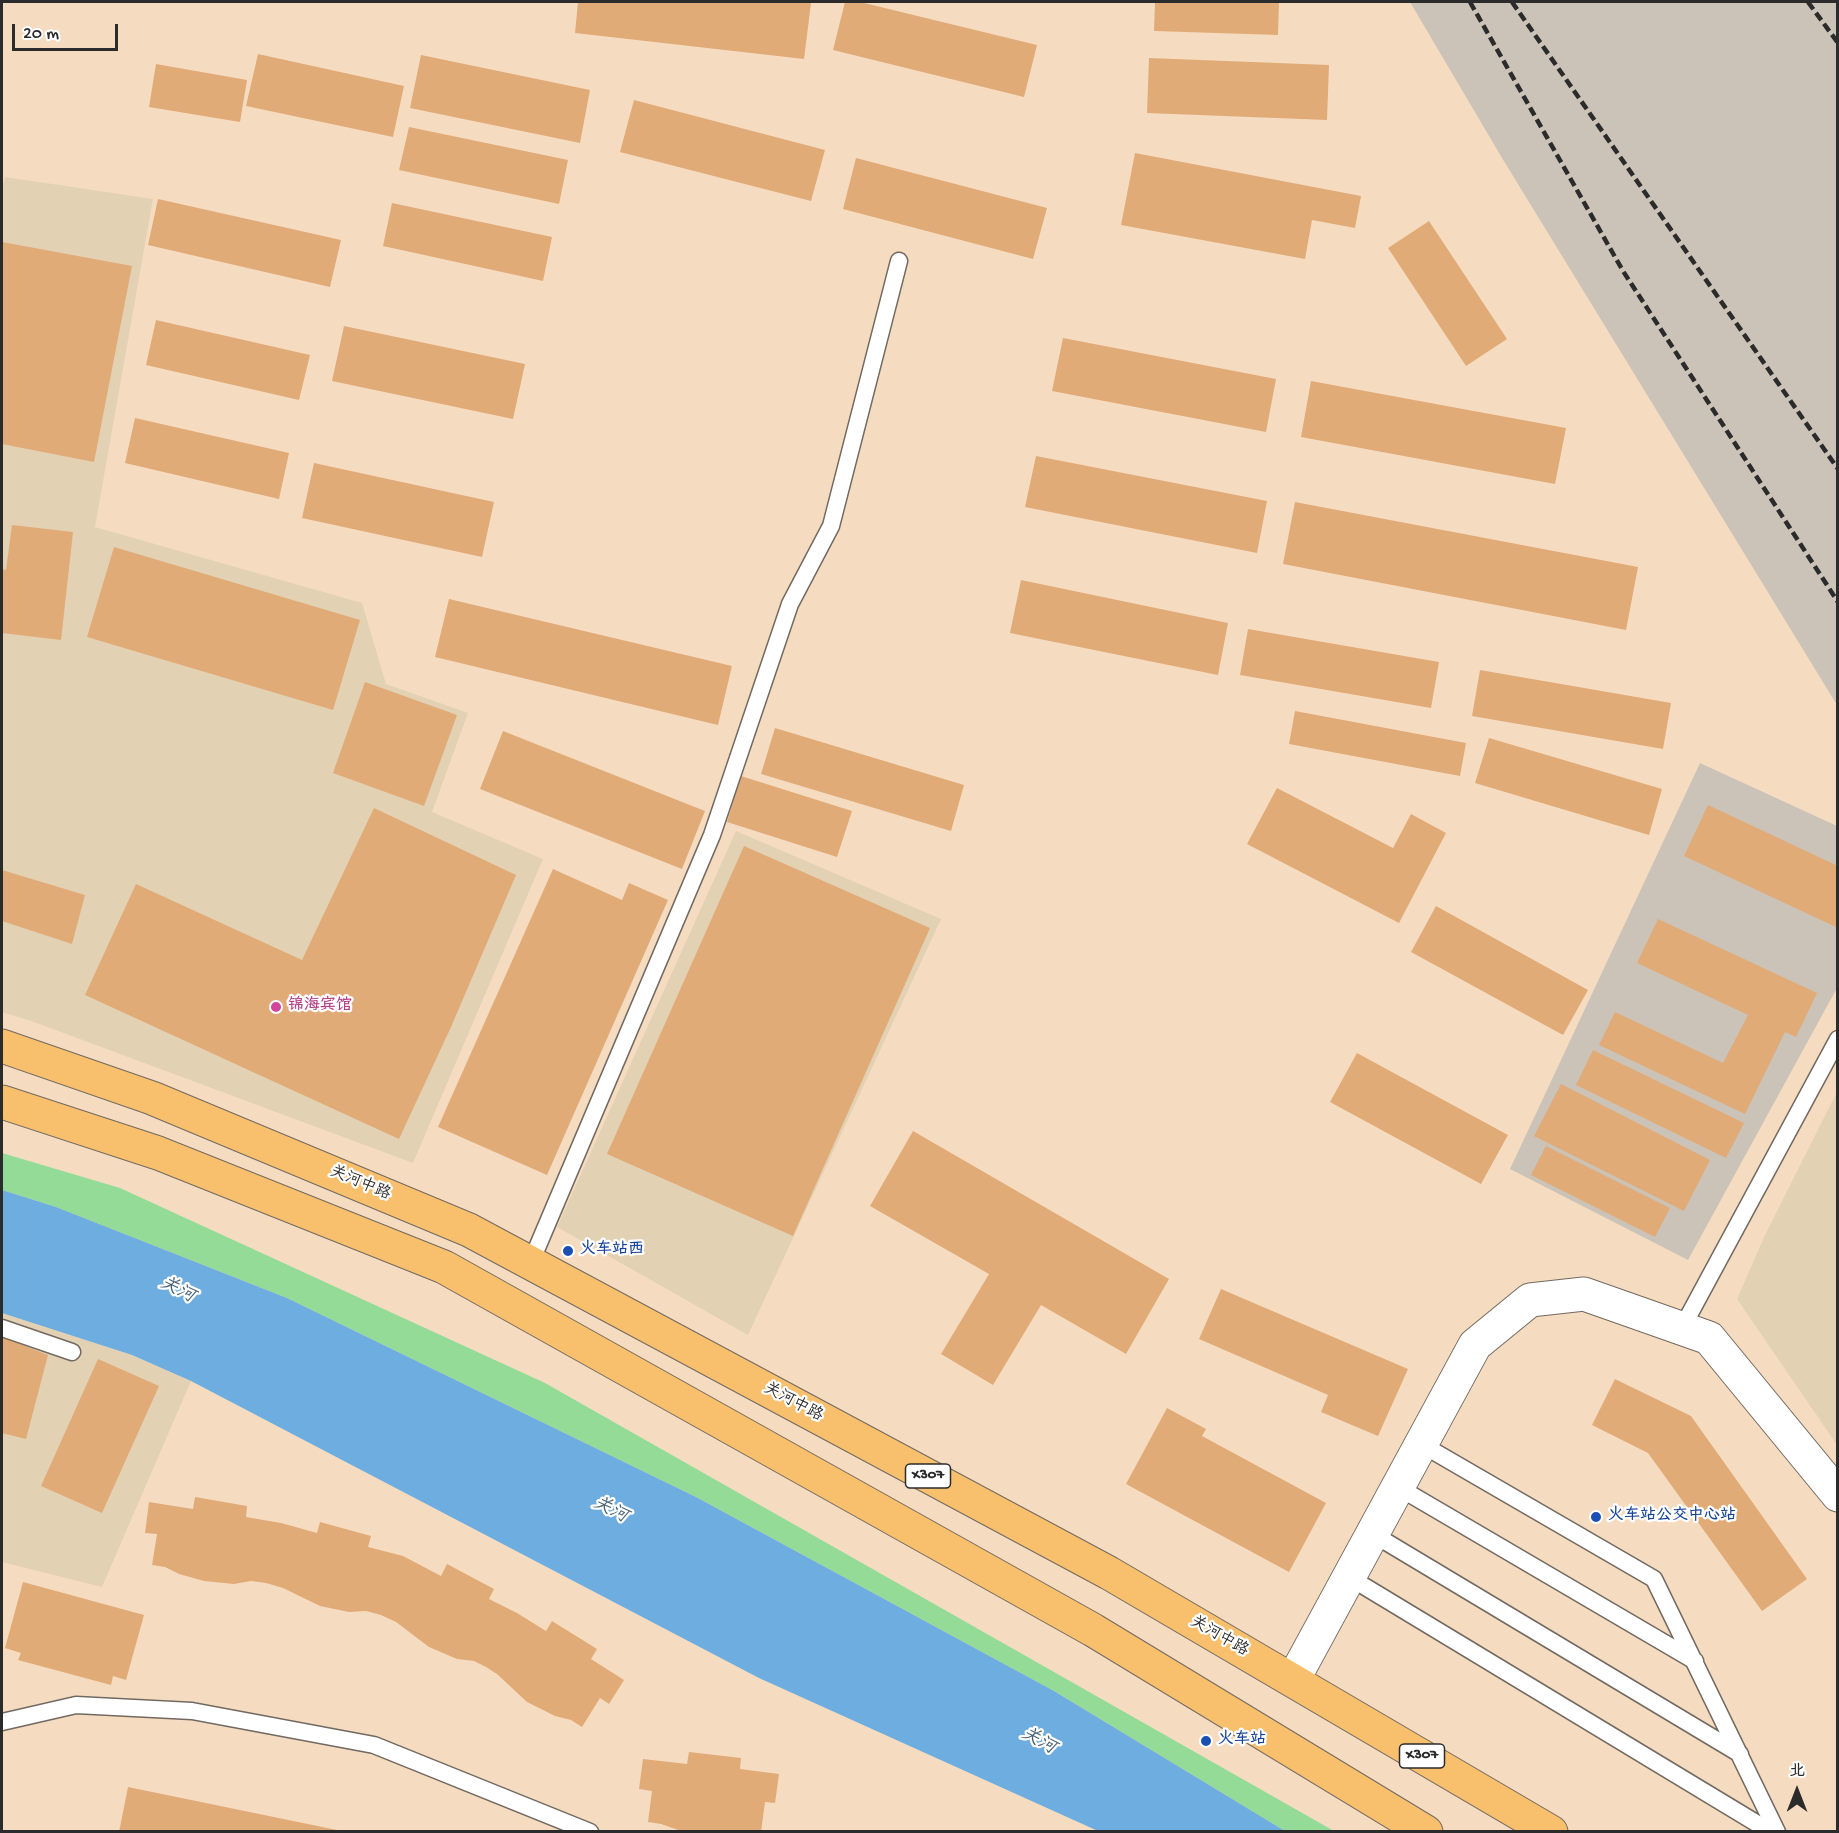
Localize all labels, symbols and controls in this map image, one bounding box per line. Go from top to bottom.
scale bar [15,12,122,50]
text: 20 m [23,24,59,45]
place label: 锦海宾馆 [288,997,352,1017]
marker: 锦海宾馆 [269,1000,283,1014]
street label: 关河中路 [327,1163,393,1205]
place label: 火车站西 [580,1241,644,1261]
marker: 火车站西 [561,1244,575,1258]
water label: 关河 [156,1273,198,1309]
street label: 关河中路 [760,1380,826,1426]
road number: X307 [906,1464,950,1488]
water label: 关河 [589,1493,631,1529]
place label: 火车站公交中心站 [1608,1507,1736,1527]
marker: 火车站公交中心站 [1589,1510,1603,1524]
street label: 关河中路 [1186,1613,1252,1661]
water label: 关河 [1017,1724,1059,1760]
place label: 火车站 [1218,1731,1266,1751]
marker: 火车站 [1199,1734,1213,1748]
road number: X307 [1400,1744,1444,1768]
north arrow [1767,1761,1827,1821]
text: 北 [1789,1763,1805,1782]

